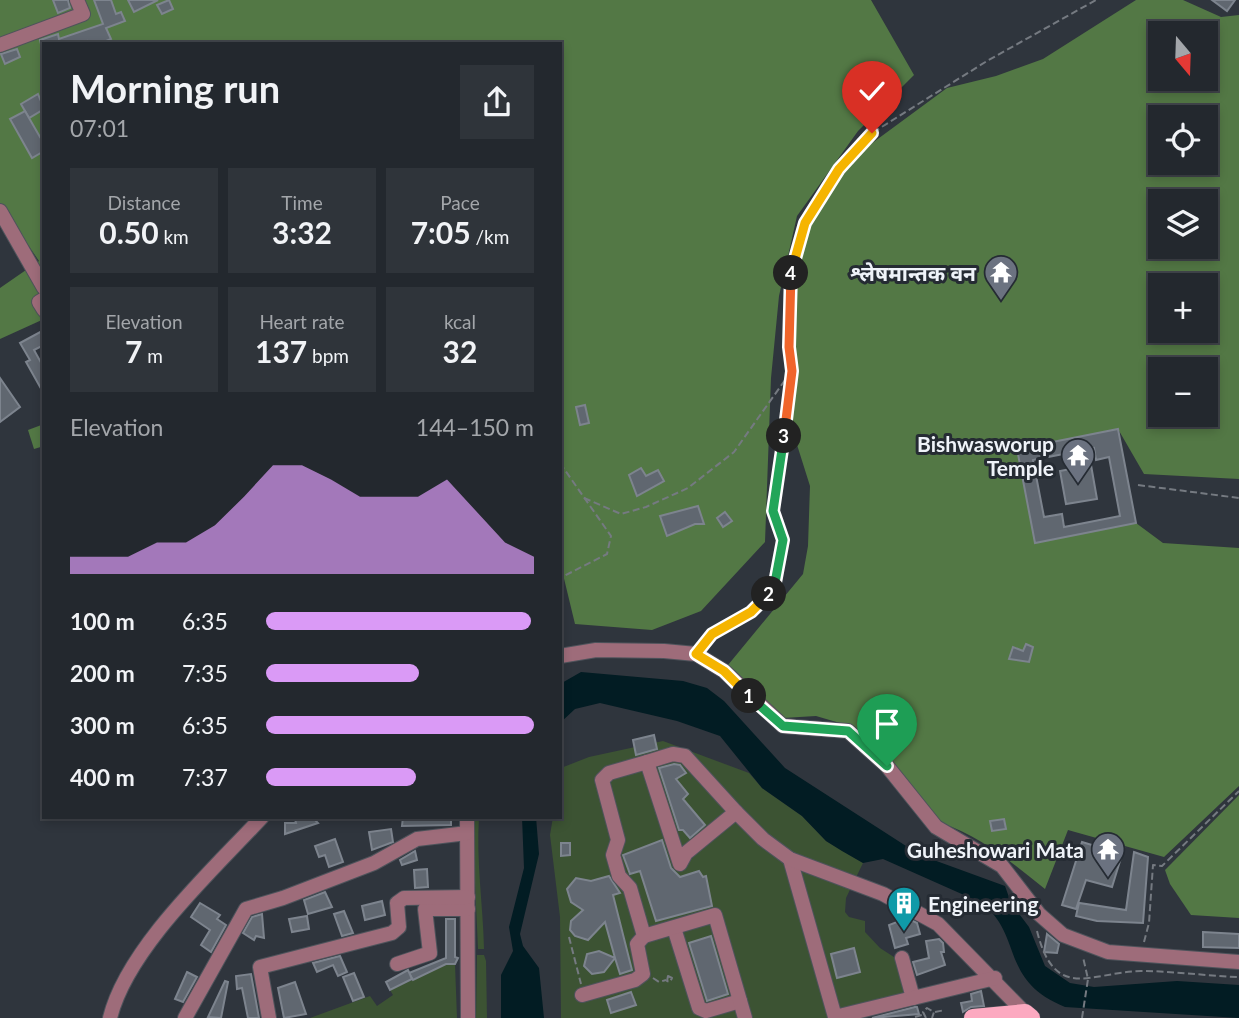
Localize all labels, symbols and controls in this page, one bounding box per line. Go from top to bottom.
north arrow [1148,21,1218,91]
map controls [1148,21,1218,427]
pin [842,61,902,133]
text: Morning run [70,65,280,111]
button: share [460,65,534,139]
icon: check [853,72,891,110]
button: locate [1148,105,1218,175]
text: 07:01 [70,114,129,142]
button: layers [1148,189,1218,259]
text: Distance [108,191,180,214]
text: Time [281,191,323,214]
text: Pace [440,191,480,214]
text: 0.50 [99,214,159,250]
text: 3:32 [272,214,332,250]
text: 7:05 [411,214,471,250]
text: km [159,225,189,248]
text: /km [471,225,509,248]
temple icon: श्लेषमान्तक वन [982,253,1020,302]
pin: 4 [774,256,808,290]
place label: श्लेषमान्तक वन [850,260,977,285]
text: 4 [785,261,796,284]
button: + [1148,273,1218,343]
text: Elevation [105,310,183,333]
text: Heart rate [259,310,345,333]
text: kcal [444,310,476,333]
text: 7 [125,333,142,369]
text: 137 [255,333,307,369]
text: 32 [443,333,477,369]
text: m [142,344,163,367]
text: bpm [307,344,349,367]
button: − [1148,357,1218,427]
text: Elevation [70,413,163,441]
text: 144–150 m [416,413,534,441]
pin: 3 [766,418,802,453]
text: 3 [778,424,789,447]
place label: Bishwasworup Temple [917,431,1054,480]
temple icon: Bishwasworup Temple [1059,436,1097,485]
pin: 2 [752,576,786,612]
text: 2 [763,582,774,605]
text: 100 m [70,607,135,635]
text: 6:35 [182,607,228,635]
text: 200 m [70,659,135,687]
text: 7:35 [182,659,228,687]
pin: 1 [732,678,766,714]
text: 1 [743,684,754,707]
pin [857,694,917,766]
icon: arrive [868,705,906,743]
text: 300 m [70,711,135,739]
text: 6:35 [182,711,228,739]
text: 400 m [70,763,135,791]
text: 7:37 [182,763,228,791]
temple icon: Guheshowari Mata [1089,830,1127,879]
place label: Guheshowari Mata [907,837,1084,862]
building icon: Engineering [885,884,923,933]
place label: Engineering [928,891,1038,916]

